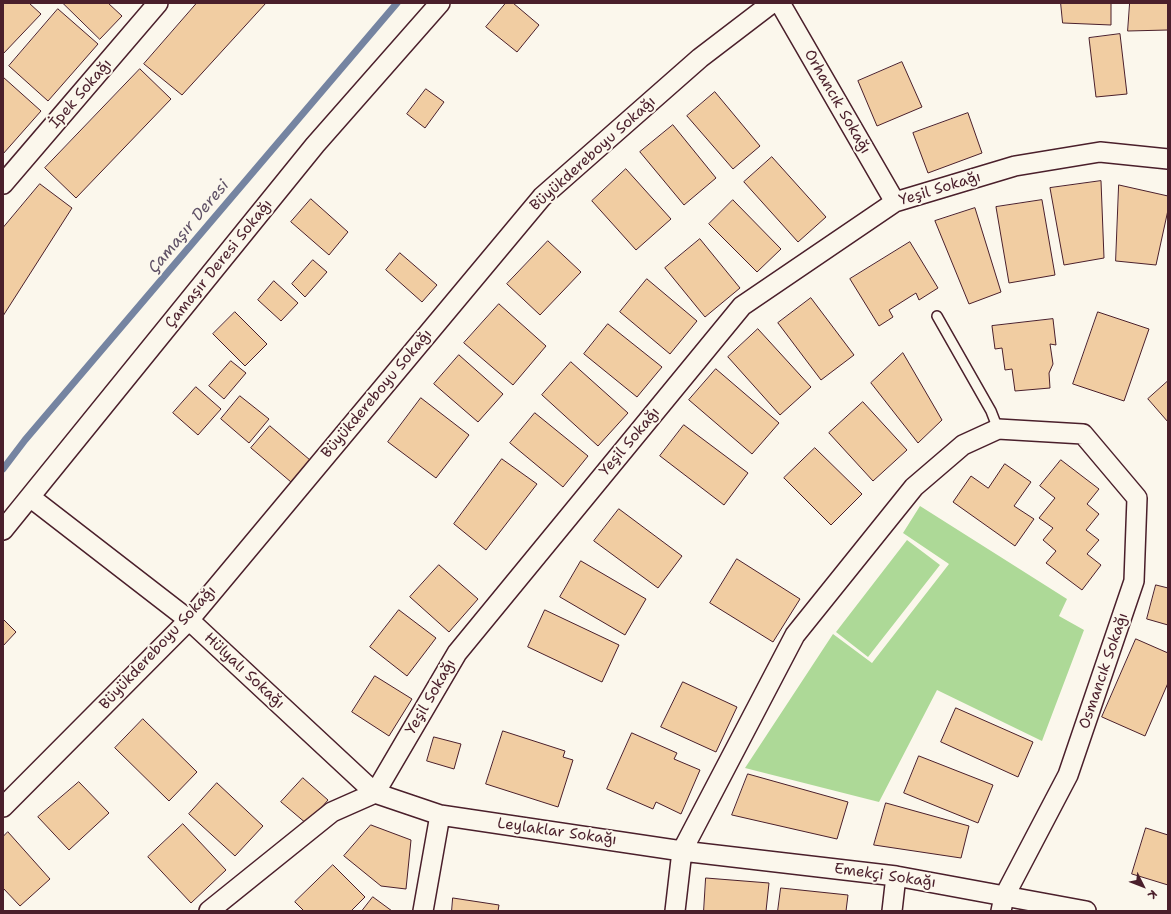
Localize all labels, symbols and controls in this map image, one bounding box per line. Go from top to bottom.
street label: Orhancık Sokağı [800,47,874,157]
street label: İpek Sokağı [46,56,116,132]
street label: Büyükdereboyu Sokağı [527,93,659,215]
street label: Yeşil Sokağı [897,168,983,210]
water label: Çamaşır Deresi [144,176,234,278]
street label: Çamaşır Deresi Sokağı [162,196,276,332]
street label: Büyükdereboyu Sokağı [318,326,436,462]
street label: Yeşil Sokağı [596,404,664,480]
street label: Büyükdereboyu Sokağı [96,582,220,714]
street label: Osmancık Sokağı [1076,611,1132,731]
street label: Hülyalı Sokağı [200,629,288,713]
street label: Yeşil Sokağı [402,656,460,738]
street label: Leylaklar Sokağı [496,815,618,849]
street label: Emekçi Sokağı [833,860,937,892]
north arrow [1123,866,1163,906]
text: K [1144,887,1160,902]

